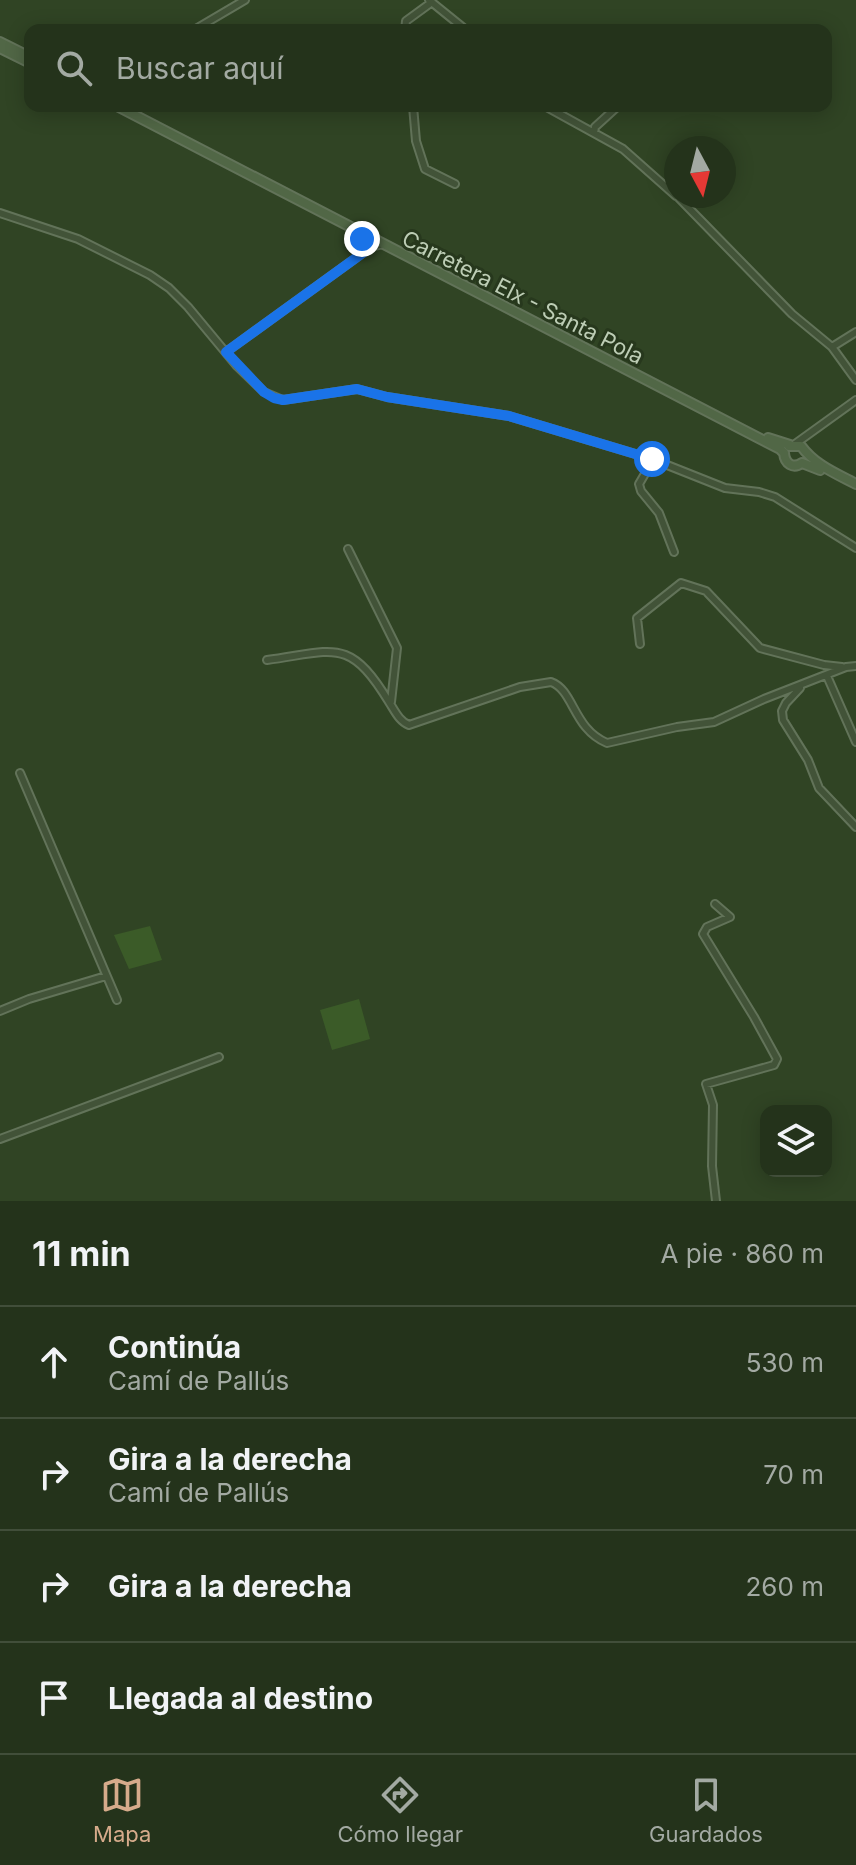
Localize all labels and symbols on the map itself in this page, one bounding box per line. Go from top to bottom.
north arrow [664,136,736,208]
route end [344,221,380,257]
street label: Carretera Elx - Santa Pola [398,225,648,369]
route start [634,441,670,477]

